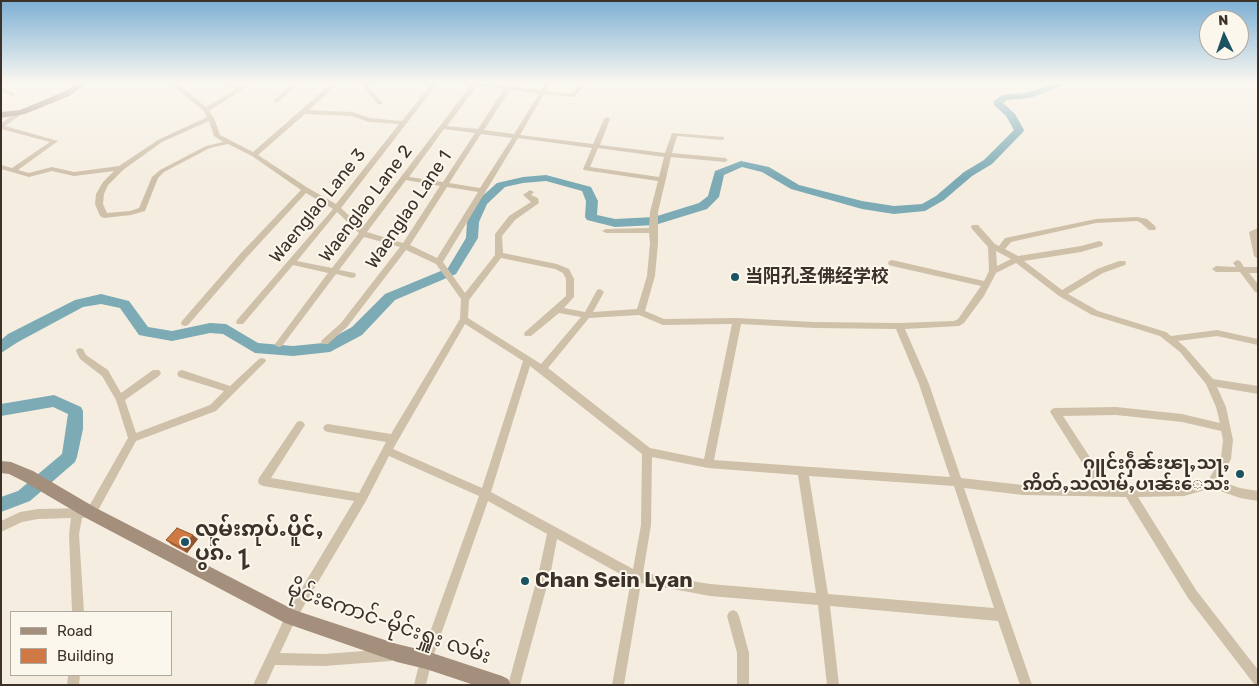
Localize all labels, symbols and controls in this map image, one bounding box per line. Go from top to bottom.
north arrow [1199,10,1249,60]
text: N [1218,12,1229,29]
street label: Waenglao Lane 2 [315,141,417,267]
street label: Waenglao Lane 3 [265,144,371,268]
street label: Waenglao Lane 1 [361,147,457,273]
place label: 当阳孔圣佛经学校 [745,266,889,288]
marker: 当阳孔圣佛经学校 [729,271,741,283]
place label: ႁူင်းႁဵၼ်းၽႃႇသႃႇ ဢိတ်ႇသလၢမ်ႇပၢၼ်းေသး [1022,453,1230,496]
marker: ႁူင်းႁဵၼ်းၽႃႇသႃႇ ဢိတ်ႇသလၢမ်ႇပၢၼ်းေသး [1234,468,1246,480]
place label: လုမ်းဢုပ်ႉပိူင်ႇ ပွၵ်ႉ ႑ [195,517,324,567]
marker: လုမ်းဢုပ်ႉပိူင်ႇ ပွၵ်ႉ ႑ [179,536,191,548]
place label: Chan Sein Lyan [535,568,693,594]
marker: Chan Sein Lyan [519,575,531,587]
street label: မိုင်းကောင်-မိုင်းရှူး လမ်း [284,576,494,670]
legend [10,611,172,676]
text: Road [57,622,93,640]
text: Building [57,647,114,665]

